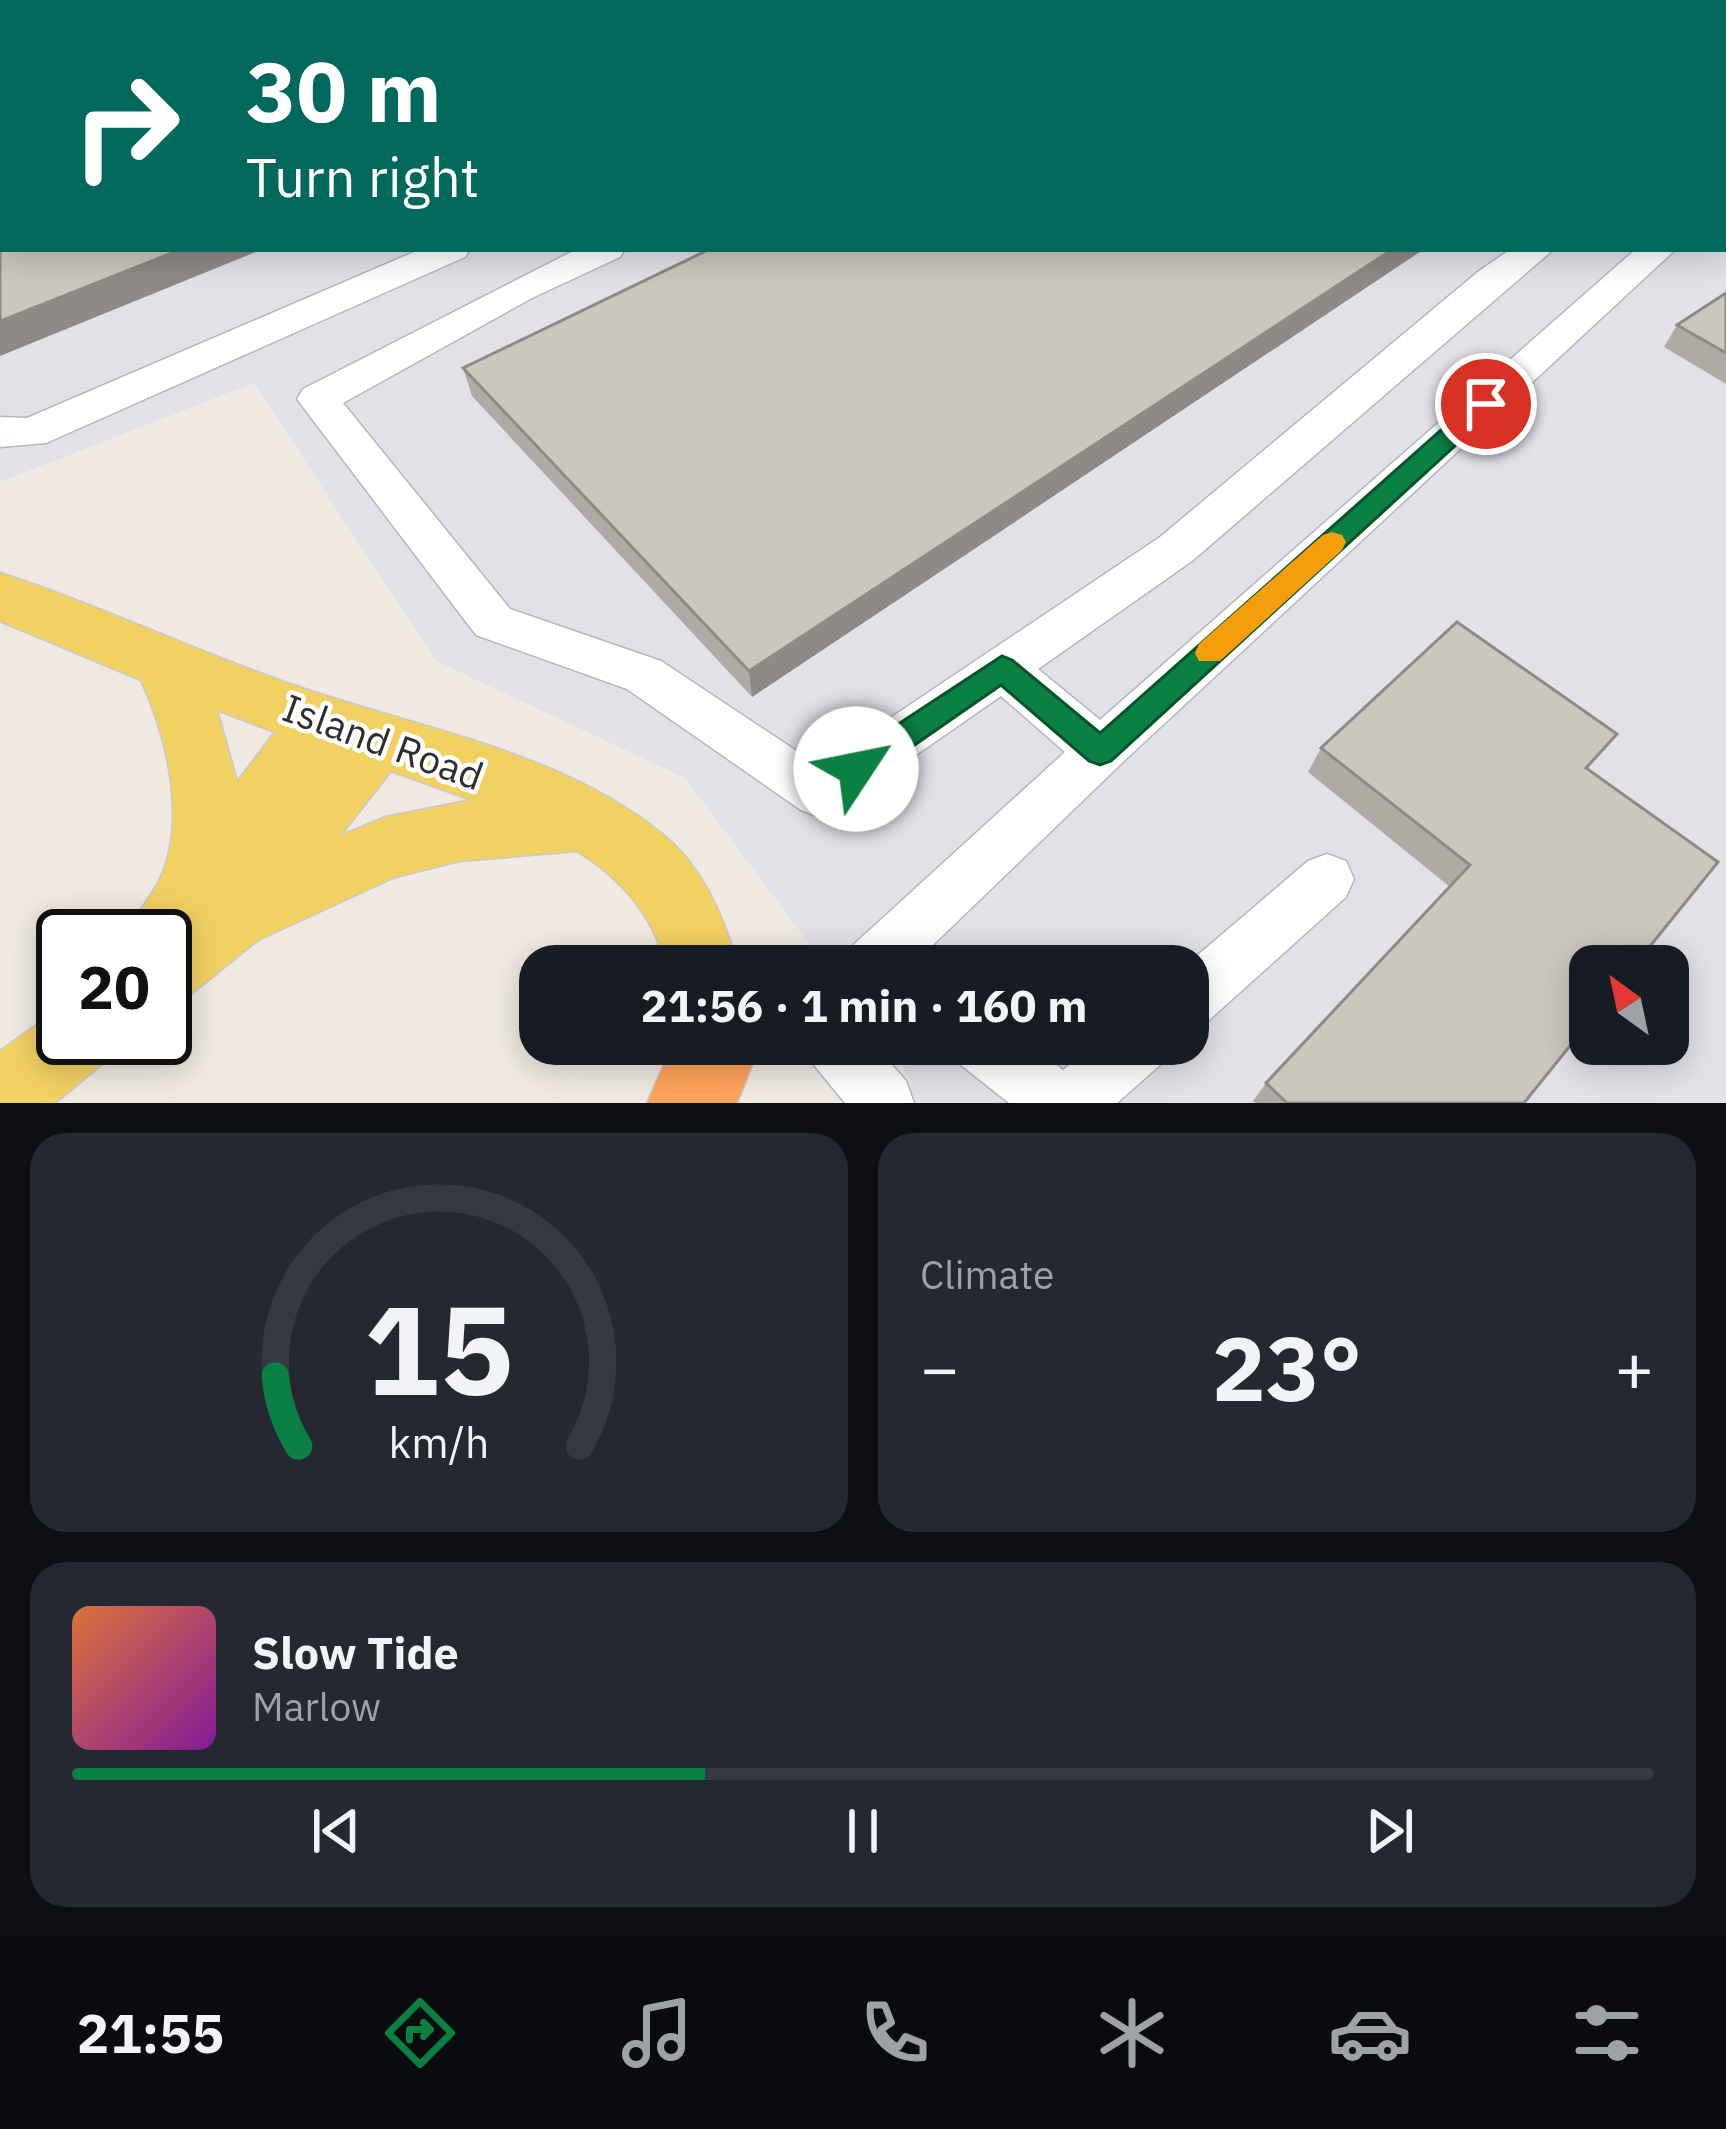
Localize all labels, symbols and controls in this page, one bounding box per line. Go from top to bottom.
text: 30 m [246,36,442,145]
icon: right [48,48,204,204]
text: Turn right [246,142,480,212]
pin [1435,353,1537,455]
icon: arrive [1453,371,1519,437]
street label: Island Road [276,682,490,801]
position arrow [793,706,919,832]
speed limit sign: 20 [36,909,192,1065]
north arrow [1569,945,1689,1065]
map controls [1569,945,1689,1065]
text: 21:56 · 1 min · 160 m [641,976,1087,1034]
text: Climate [920,1249,1054,1300]
text: 15 [364,1267,514,1429]
text: 23° [1212,1309,1362,1426]
text: − [920,1324,960,1410]
text: + [1614,1324,1654,1410]
text: km/h [389,1413,489,1469]
text: Slow Tide [252,1623,459,1681]
text: Marlow [252,1681,381,1732]
icon: previous [303,1798,369,1864]
icon: pause [830,1798,896,1864]
icon: next [1357,1798,1423,1864]
icon: directions [378,1991,462,2075]
icon: music [615,1991,699,2075]
icon: phone [853,1991,937,2075]
icon: climate [1090,1991,1174,2075]
icon: car [1328,1991,1412,2075]
icon: filters [1565,1991,1649,2075]
text: 21:55 [77,1998,224,2068]

